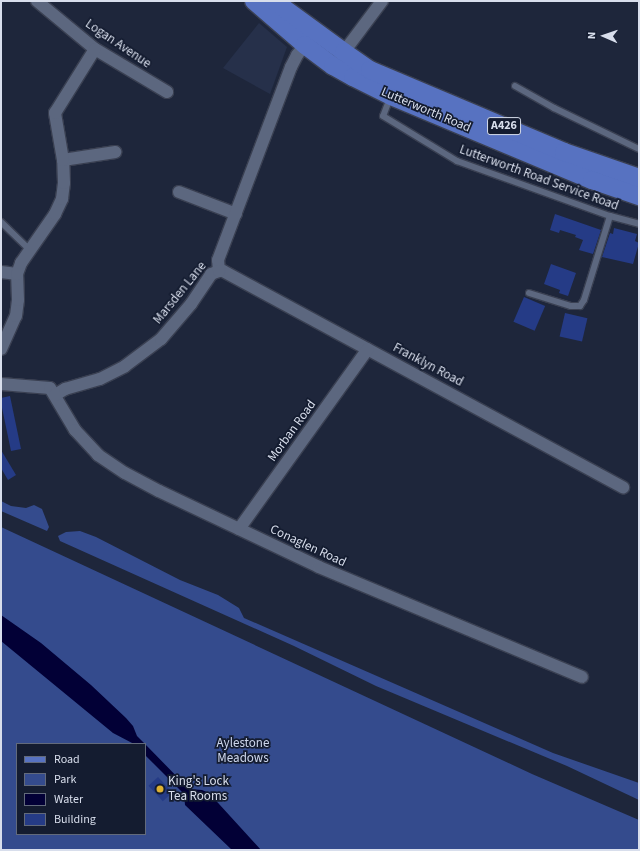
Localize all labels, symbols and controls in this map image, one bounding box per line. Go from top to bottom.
street label: Logan Avenue [82,16,154,72]
north arrow [584,16,624,56]
text: N [584,32,599,39]
street label: Lutterworth Road [379,84,473,136]
road number: A426 [487,116,521,136]
street label: Lutterworth Road Service Road [457,142,621,214]
street label: Marsden Lane [150,259,210,327]
street label: Franklyn Road [390,340,466,390]
street label: Morban Road [264,397,320,465]
street label: Conaglen Road [268,522,348,570]
park label: Aylestone Meadows [217,736,269,767]
legend [16,743,146,835]
text: Road [54,751,80,768]
text: Park [54,771,76,788]
place label: King's Lock Tea Rooms [168,774,229,805]
marker: King's Lock Tea Rooms [155,784,165,794]
text: Water [54,791,83,808]
text: Building [54,811,96,828]

